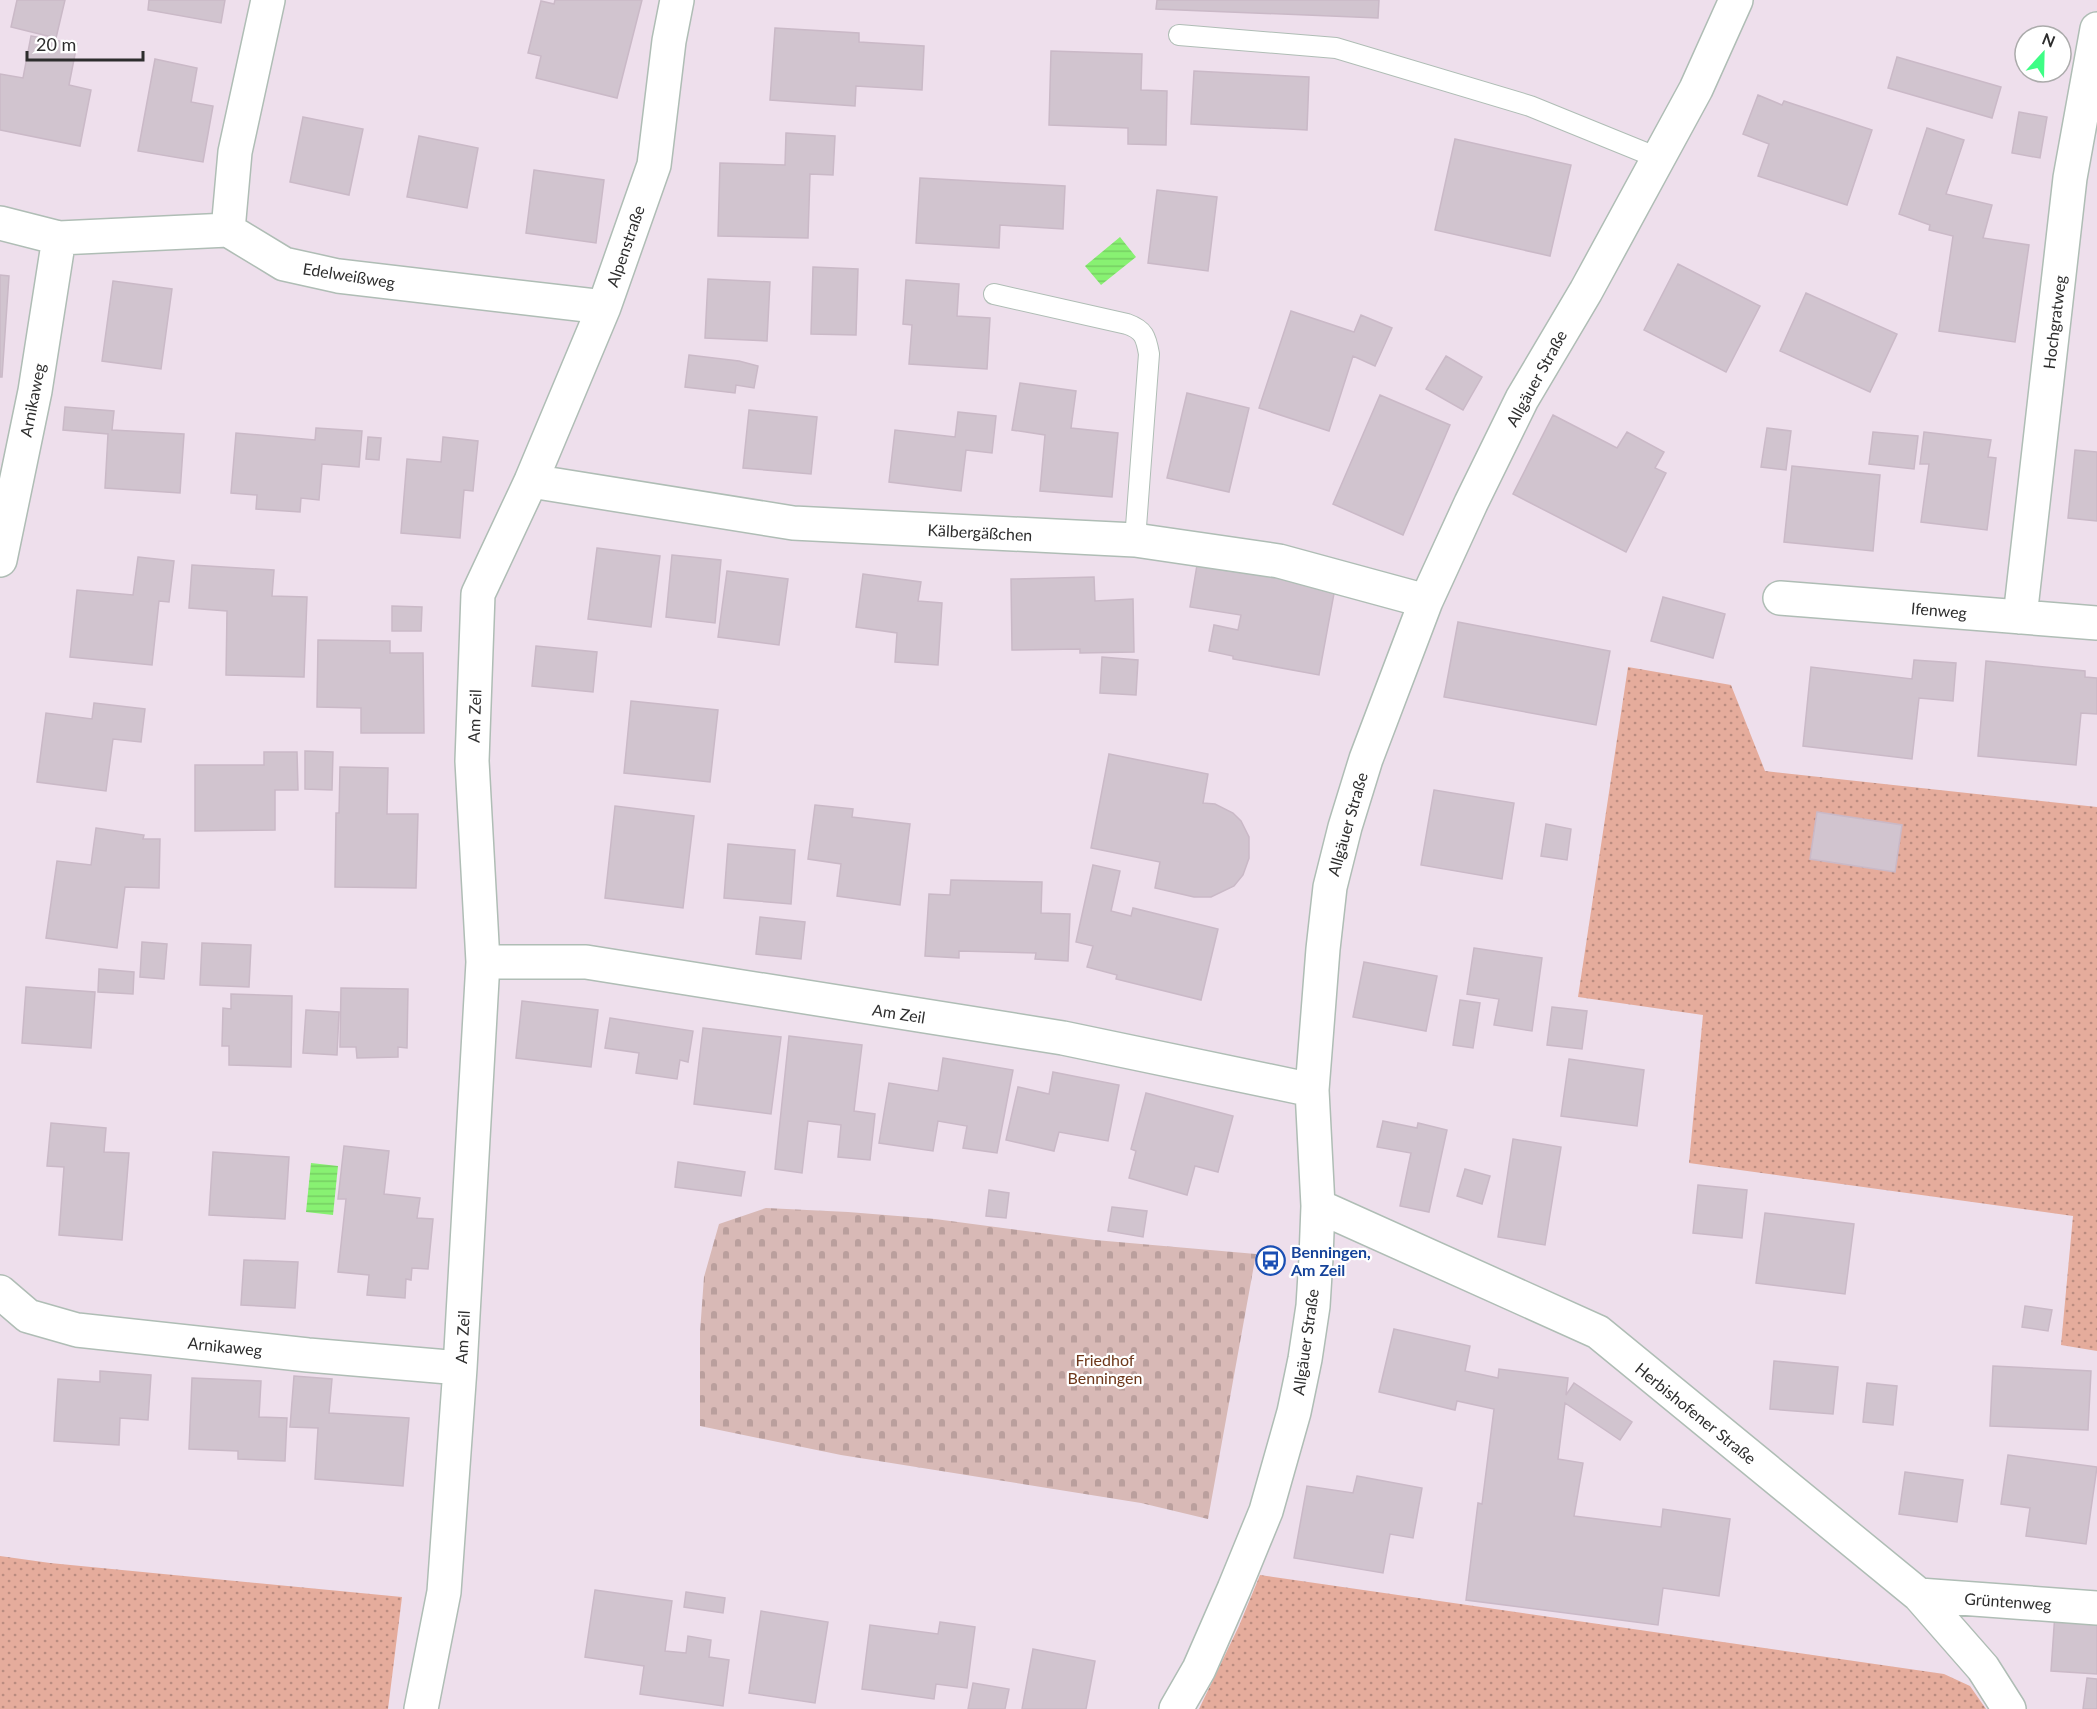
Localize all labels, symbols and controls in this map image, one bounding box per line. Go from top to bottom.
scale bar [27,24,142,62]
north arrow [2013,24,2073,84]
text: N [2040,29,2058,51]
text: 20 m [36,33,76,55]
street label: Alpenstraße [602,203,648,289]
street label: Edelweißweg [301,258,397,292]
street label: Hochgratweg [2039,274,2069,370]
street label: Allgäuer Straße [1502,327,1570,429]
street label: Arnikaweg [16,362,48,438]
street label: Kälbergäßchen [927,520,1033,544]
street label: Ifenweg [1910,598,1968,622]
street label: Am Zeil [464,689,484,743]
street label: Allgäuer Straße [1323,770,1371,878]
street label: Am Zeil [871,999,927,1027]
place label: Benningen, Am Zeil [1290,1242,1371,1279]
bus stop icon: Benningen, Am Zeil [1254,1244,1286,1276]
street label: Allgäuer Straße [1288,1288,1322,1396]
street label: Am Zeil [451,1310,473,1364]
street label: Arnikaweg [187,1333,263,1359]
park label: Friedhof Benningen [1068,1350,1142,1387]
street label: Herbishofener Straße [1632,1358,1760,1468]
street label: Grüntenweg [1964,1588,2052,1614]

